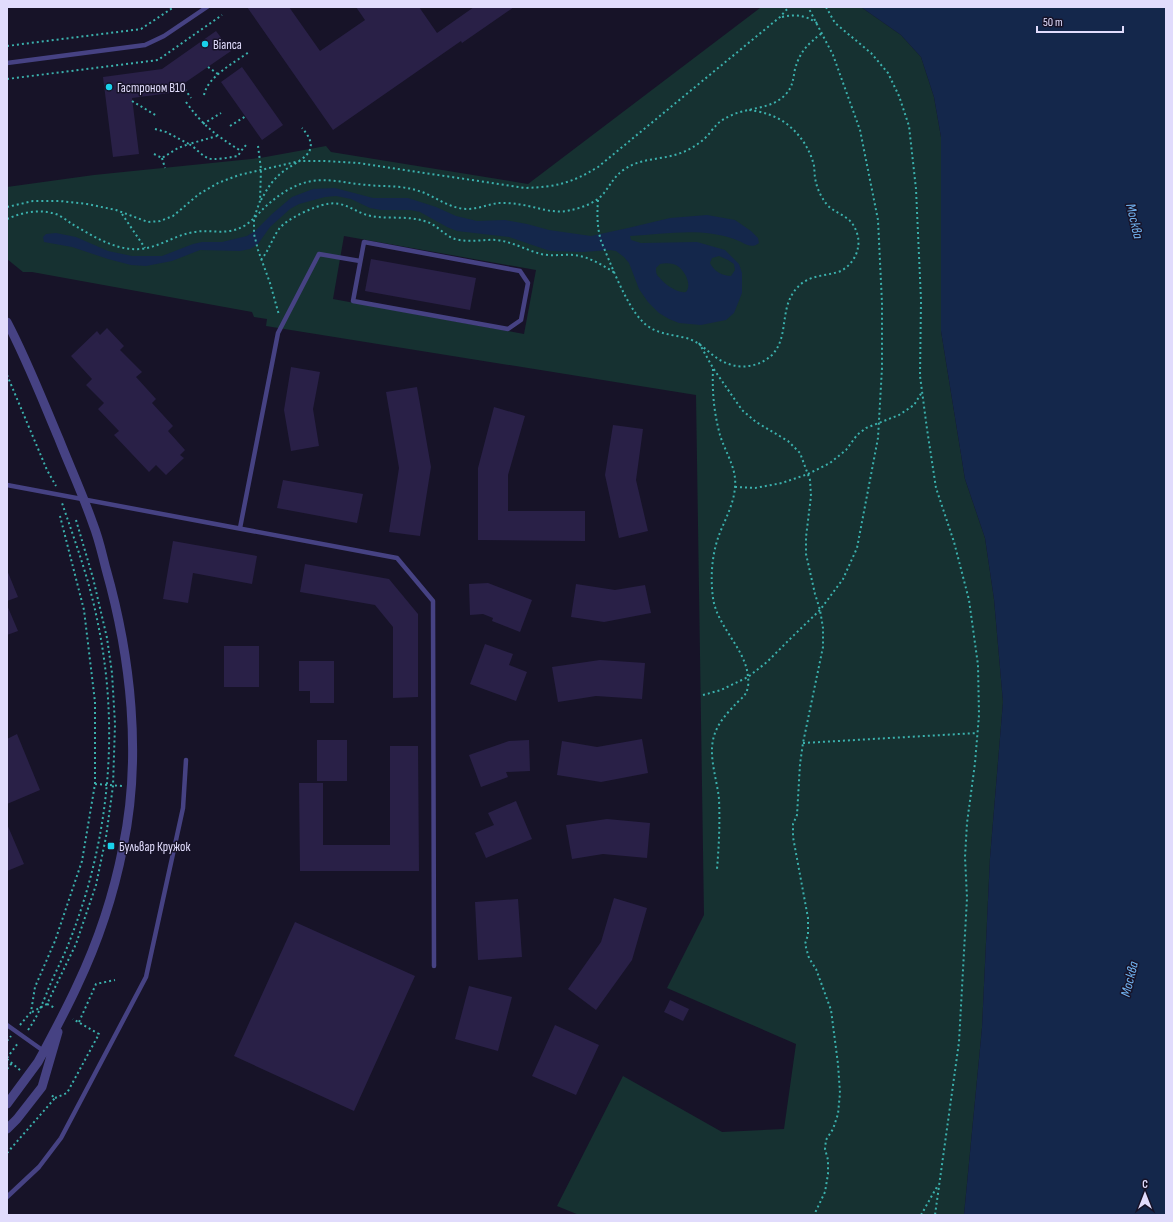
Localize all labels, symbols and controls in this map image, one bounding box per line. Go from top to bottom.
scale bar [1037,8,1123,34]
text: 50 m [1043,15,1063,30]
place label: Bianca [213,37,242,53]
marker: Bianca [200,39,210,49]
place label: Гастроном B10 [117,80,186,96]
marker: Гастроном B10 [104,82,114,92]
water label: Москва [1122,202,1147,241]
place label: Бульвар Кружок [119,839,190,855]
marker: Бульвар Кружок [106,841,116,851]
water label: Москва [1117,959,1142,999]
north arrow [1125,1174,1165,1214]
text: С [1142,1178,1148,1191]

